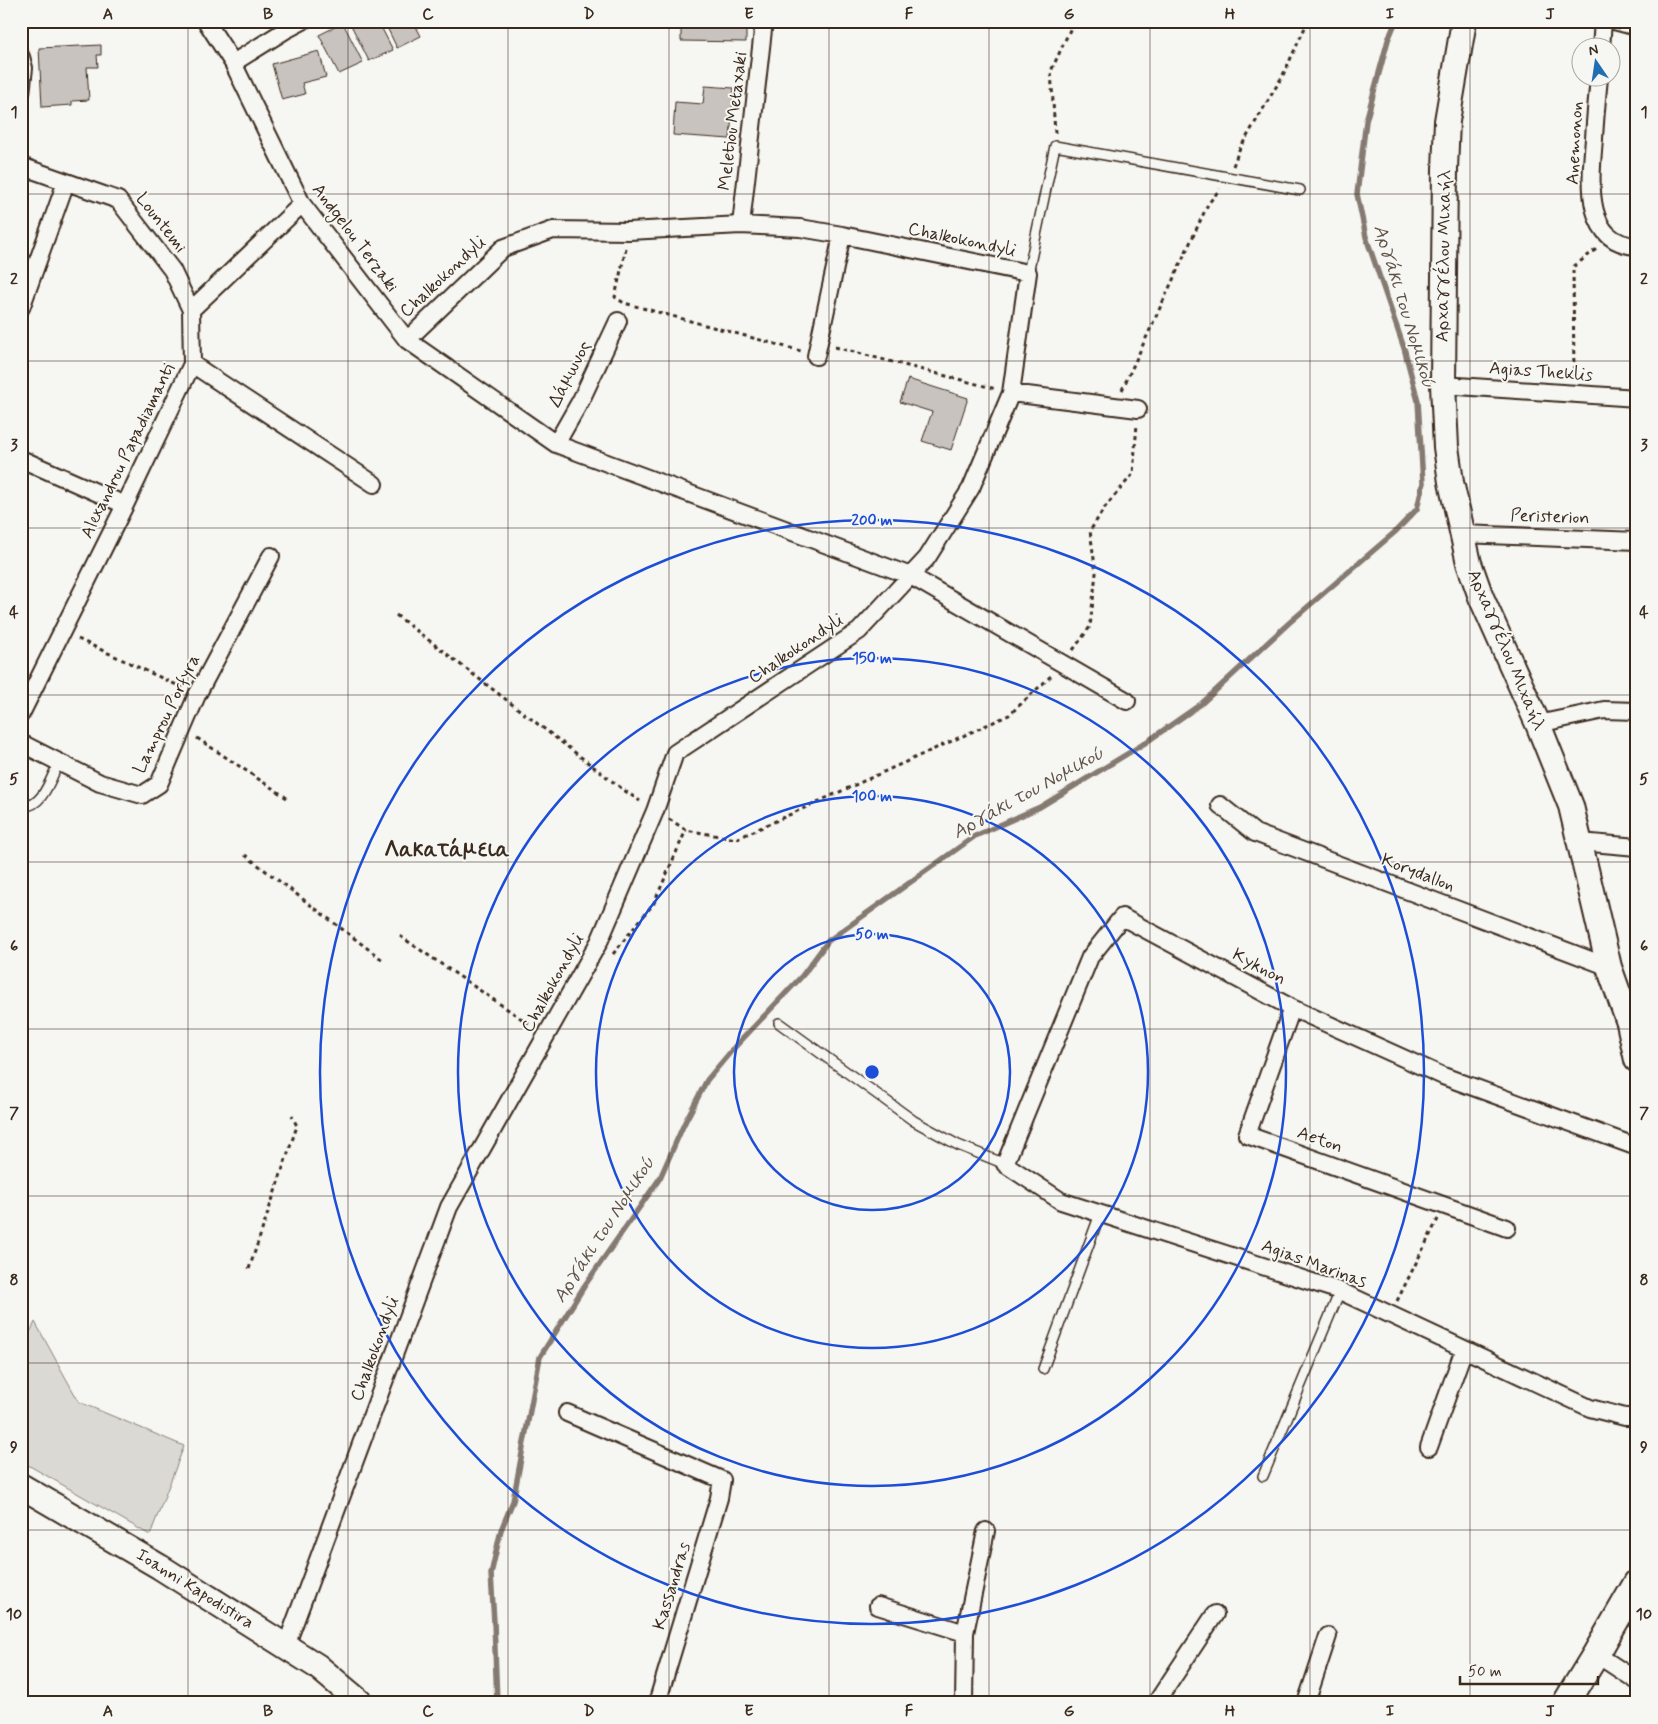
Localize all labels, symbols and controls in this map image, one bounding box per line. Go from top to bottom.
text: A [103,4,113,25]
text: B [263,4,273,25]
text: C [422,4,434,25]
text: D [583,4,595,25]
text: E [744,4,754,25]
text: F [905,4,914,25]
text: G [1064,4,1075,25]
text: H [1225,4,1236,25]
text: I [1386,4,1395,25]
text: J [1545,4,1555,25]
north arrow [1570,38,1620,88]
text: N [1587,40,1600,60]
street label: Meletiou Metaxaki [713,50,753,192]
street label: Anemonon [1561,101,1589,185]
text: 1 [10,102,18,123]
text: 1 [1640,102,1648,123]
street label: Αρχαγγέλου Μιχαήλ [1429,169,1458,342]
street label: Andgelou Terzaki [305,179,404,298]
street label: Lountemi [130,188,192,258]
street label: Chalkokondyli [906,217,1018,263]
water label: Αργάκι του Νομικού [1367,222,1441,391]
street label: Chalkokondyli [395,231,491,323]
text: 2 [10,269,18,290]
text: 2 [1640,269,1648,290]
street label: Δάμωνος [543,337,597,411]
street label: Agias Theklis [1488,356,1594,388]
street label: Alexandrou Papadiamanti [75,359,181,543]
text: 3 [10,435,18,456]
text: 3 [1640,435,1648,456]
street label: Peristerion [1510,504,1590,530]
text: 200 m [852,511,893,531]
street label: Αρχαγγέλου Μιχαήλ [1461,566,1552,734]
text: 4 [9,602,19,623]
text: 4 [1639,602,1649,623]
street label: Chalkokondyli [744,608,848,690]
text: 150 m [852,649,892,669]
street label: Lamprou Porfyra [128,650,206,778]
water label: Αργάκι του Νομικού [948,741,1108,845]
text: 5 [9,769,19,790]
text: 5 [1639,769,1649,790]
text: 100 m [852,787,892,807]
district label: Λακατάμεια [384,836,510,864]
street label: Korydallon [1378,848,1458,898]
text: 50 m [855,925,889,945]
street label: Chalkokondyli [516,929,590,1037]
text: 6 [10,936,18,957]
text: 6 [1640,936,1648,957]
street label: Kyknon [1228,943,1290,991]
centre of rings [863,1063,881,1081]
text: 7 [9,1103,19,1124]
text: 7 [1639,1103,1649,1124]
street label: Aeton [1294,1121,1346,1159]
water label: Αργάκι του Νομικού [547,1152,661,1308]
street label: Agias Marinas [1258,1234,1370,1294]
text: 8 [9,1270,19,1291]
text: 8 [1639,1270,1649,1291]
street label: Chalkokondyli [345,1293,405,1405]
text: 9 [10,1437,18,1458]
text: 9 [1640,1437,1648,1458]
street label: Kassandras [647,1539,697,1633]
street label: Ioanni Kapodistira [132,1543,258,1635]
text: 10 [6,1604,22,1625]
text: 10 [1636,1604,1652,1625]
scale bar [1460,1654,1598,1686]
text: 50 m [1468,1662,1502,1682]
text: A [103,1701,113,1722]
text: B [263,1701,273,1722]
text: C [422,1701,434,1722]
text: D [583,1701,595,1722]
text: E [744,1701,754,1722]
text: F [905,1701,914,1722]
text: G [1064,1701,1075,1722]
text: H [1225,1701,1236,1722]
text: I [1386,1701,1395,1722]
text: J [1545,1701,1555,1722]

